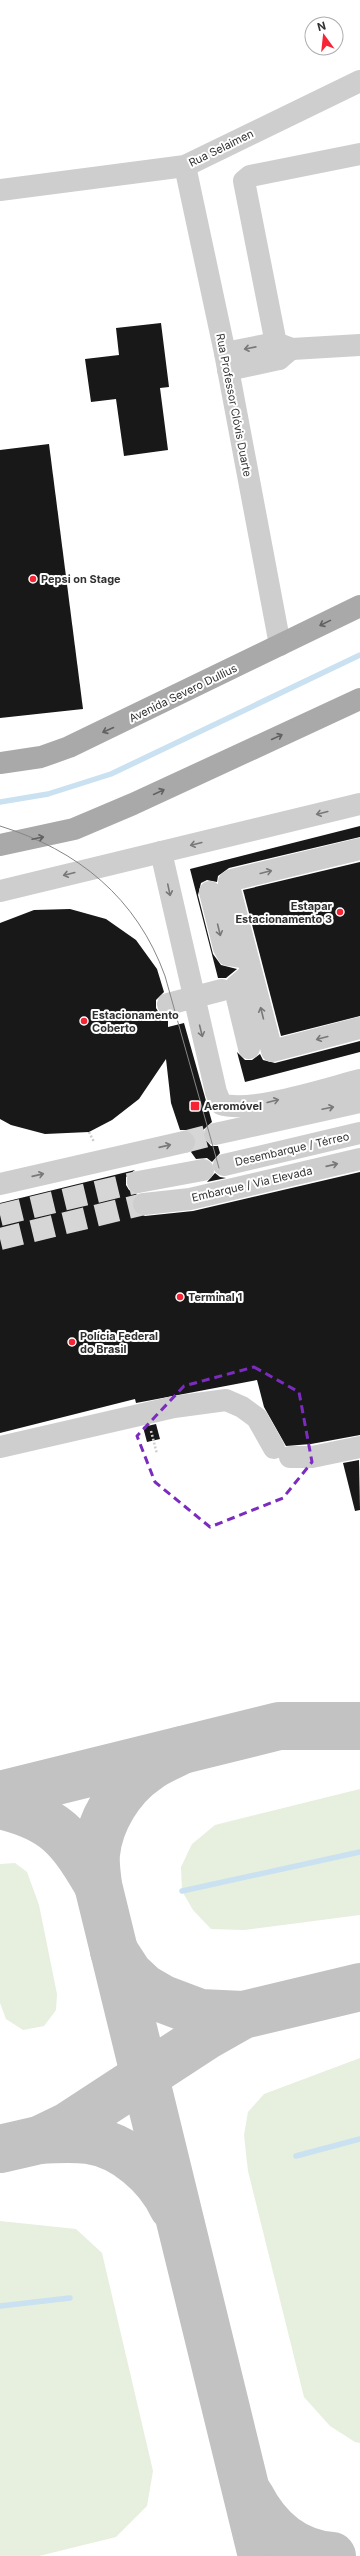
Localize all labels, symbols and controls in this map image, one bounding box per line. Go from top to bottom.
north arrow [304,16,344,56]
text: N [316,18,327,34]
street label: Rua Selaimen [186,126,256,170]
street label: Rua Professor Clóvis Duarte [213,332,255,478]
one-way arrow [244,344,257,352]
place label: Pepsi on Stage [41,572,121,586]
marker: Pepsi on Stage [28,574,38,584]
one-way arrow [319,620,331,627]
street label: Avenida Severo Dullius [127,661,239,725]
one-way arrow [102,727,114,734]
one-way arrow [271,733,283,740]
one-way arrow [153,788,165,795]
one-way arrow [316,809,329,817]
one-way arrow [31,833,44,841]
one-way arrow [190,840,203,848]
one-way arrow [260,867,273,875]
one-way arrow [63,871,76,879]
one-way arrow [165,883,173,896]
place label: Estapar Estacionamento 3 [235,899,333,926]
marker: Estapar Estacionamento 3 [335,907,345,917]
one-way arrow [216,923,224,936]
one-way arrow [257,1007,265,1020]
place label: Estacionamento Coberto [92,1008,179,1035]
marker: Estacionamento Coberto [79,1016,89,1026]
one-way arrow [197,1024,205,1037]
one-way arrow [316,1035,329,1042]
one-way arrow [266,1097,279,1104]
place label: Aeromóvel [204,1099,262,1113]
marker: Aeromóvel [189,1100,201,1112]
one-way arrow [322,1104,335,1112]
street label: Desembarque / Térreo [233,1129,351,1169]
one-way arrow [158,1142,171,1150]
one-way arrow [326,1161,339,1169]
street label: Embarque / Via Elevada [190,1163,314,1205]
one-way arrow [31,1171,44,1179]
place label: Terminal 1 [188,1290,242,1304]
marker: Terminal 1 [175,1292,185,1302]
place label: Polícia Federal do Brasil [80,1329,158,1356]
marker: Polícia Federal do Brasil [67,1337,77,1347]

